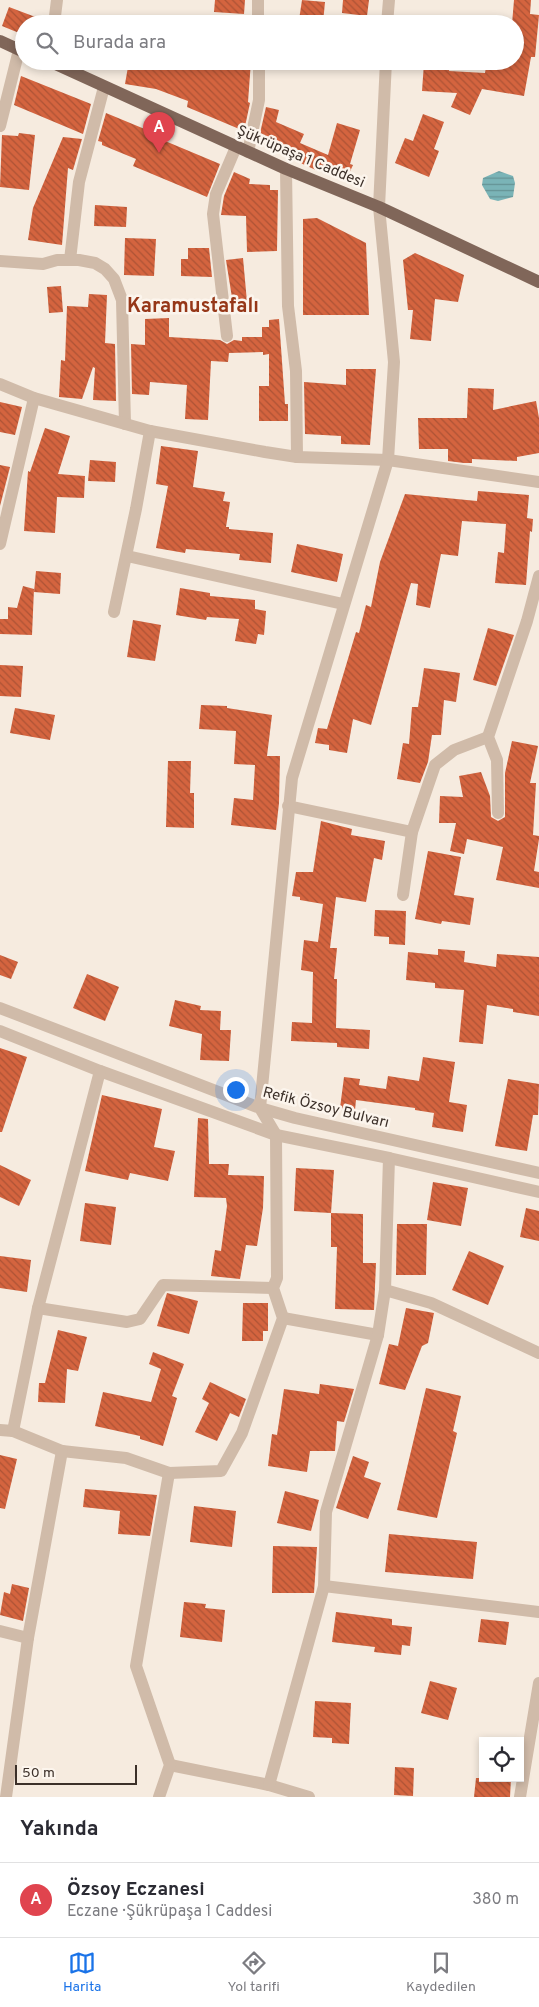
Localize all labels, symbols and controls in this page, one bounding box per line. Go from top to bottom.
search box [15,15,524,70]
icon: search [33,29,61,57]
text: Burada ara [73,31,166,55]
pin: A [143,112,175,153]
street label: Şükrüpaşa 1 Caddesi [234,122,367,193]
district label: Karamustafalı [127,294,259,320]
your location [223,1077,249,1103]
street label: Refik Özsoy Bulvarı [260,1083,391,1133]
map controls [479,1737,524,1782]
button: locate [479,1737,524,1782]
scale bar [15,1762,138,1785]
text: 50 m [22,1765,55,1782]
text: Yakında [20,1816,99,1843]
text: Özsoy Eczanesi [67,1878,205,1902]
text: A [30,1890,42,1910]
text: 380 m [472,1890,519,1910]
text: Eczane · Şükrüpaşa 1 Caddesi [67,1902,272,1922]
tab: Harita [63,1949,101,1996]
tab: Yol tarifi [228,1949,280,1996]
tab: Kaydedilen [406,1949,476,1996]

